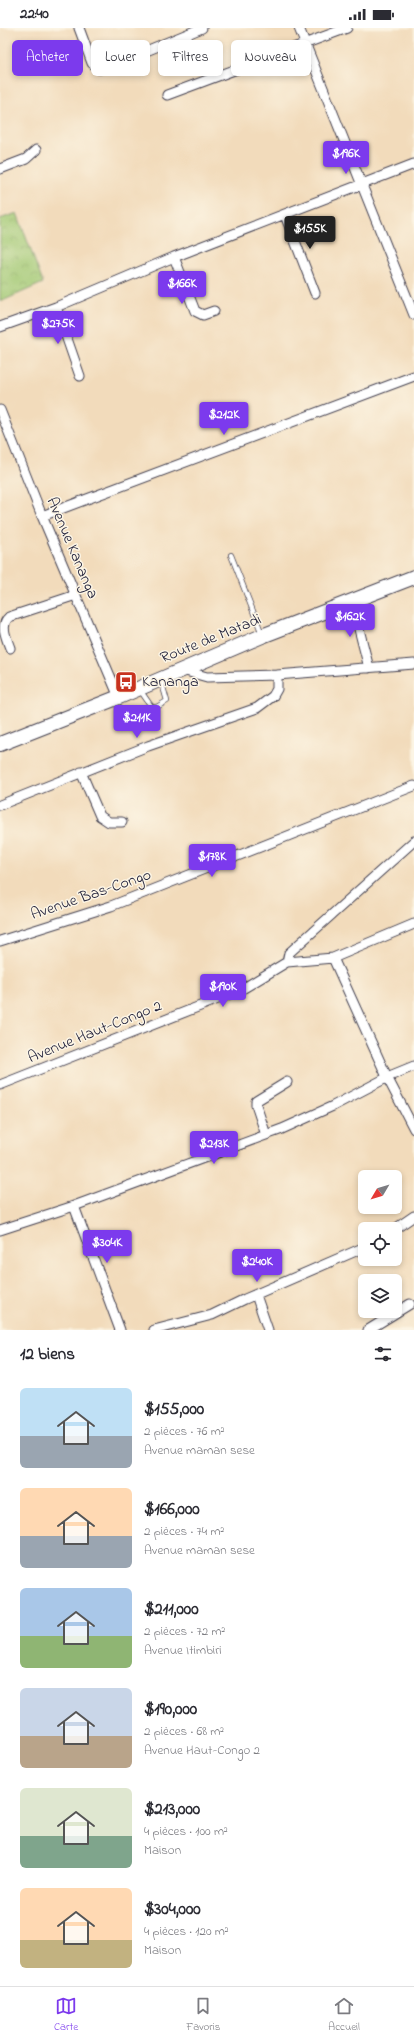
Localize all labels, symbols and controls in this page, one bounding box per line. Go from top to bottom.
text: 22:40 [20,3,49,25]
chip: Acheter [12,40,83,76]
chip: Louer [91,40,150,76]
chip: Filtres [158,40,223,76]
chip: Nouveau [231,40,311,76]
pin: $196K [318,141,374,175]
text: $196K [332,144,360,163]
pin: $155K [282,216,338,250]
text: $155K [293,219,327,238]
pin: $166K [154,271,210,305]
text: $166K [167,274,197,293]
pin: $275K [30,311,86,345]
text: $275K [41,314,75,333]
pin: $212K [196,402,252,436]
text: $212K [208,405,240,424]
street label: Avenue Kananga [40,493,104,603]
pin: $162K [322,604,378,638]
text: $162K [335,607,365,626]
street label: Route de Matadi [157,608,265,670]
bus stop icon: Kananga [113,669,139,695]
place label: Kananga [142,670,199,694]
pin: $211K [109,705,165,739]
text: $211K [123,708,151,727]
pin: $178K [184,844,240,878]
text: $178K [198,847,226,866]
street label: Avenue Bas-Congo [28,863,154,927]
pin: $190K [195,974,251,1008]
text: $190K [209,977,237,996]
street label: Avenue Haut-Congo 2 [24,994,166,1070]
pin: $213K [186,1131,242,1165]
text: $213K [199,1134,229,1153]
north arrow [358,1170,402,1214]
map controls [358,1170,402,1318]
button: locate [358,1222,402,1266]
pin: $304K [79,1230,135,1264]
text: $304K [92,1233,122,1252]
pin: $240K [229,1249,285,1283]
text: $240K [241,1252,273,1271]
button: layers [358,1274,402,1318]
text: 12 biens [20,1342,75,1367]
icon: filters [372,1343,394,1365]
text: $155,000 [144,1397,204,1422]
icon: home [52,1404,100,1452]
text: 2 pièces · 76 m² [144,1422,225,1441]
text: Avenue maman sese [144,1441,255,1460]
text: $166,000 [144,1497,200,1522]
icon: home [52,1504,100,1552]
text: 2 pièces · 74 m² [144,1522,224,1541]
text: Avenue maman sese [144,1541,255,1560]
text: $211,000 [144,1597,199,1622]
icon: home [52,1604,100,1652]
text: 2 pièces · 72 m² [144,1622,225,1641]
text: Avenue Itimbiri [144,1641,222,1660]
text: $190,000 [144,1697,197,1722]
icon: home [52,1704,100,1752]
text: 2 pièces · 68 m² [144,1722,224,1741]
text: Avenue Haut-Congo 2 [144,1741,260,1760]
text: $213,000 [144,1797,200,1822]
icon: home [52,1804,100,1852]
text: 4 pièces · 100 m² [144,1822,228,1841]
text: Maison [144,1841,181,1860]
text: $304,000 [144,1897,201,1922]
icon: home [52,1904,100,1952]
text: 4 pièces · 120 m² [144,1922,229,1941]
text: Maison [144,1941,181,1960]
tab: Carte [54,1995,78,2035]
tab: Favoris [186,1995,220,2035]
tab: Accueil [328,1995,360,2035]

